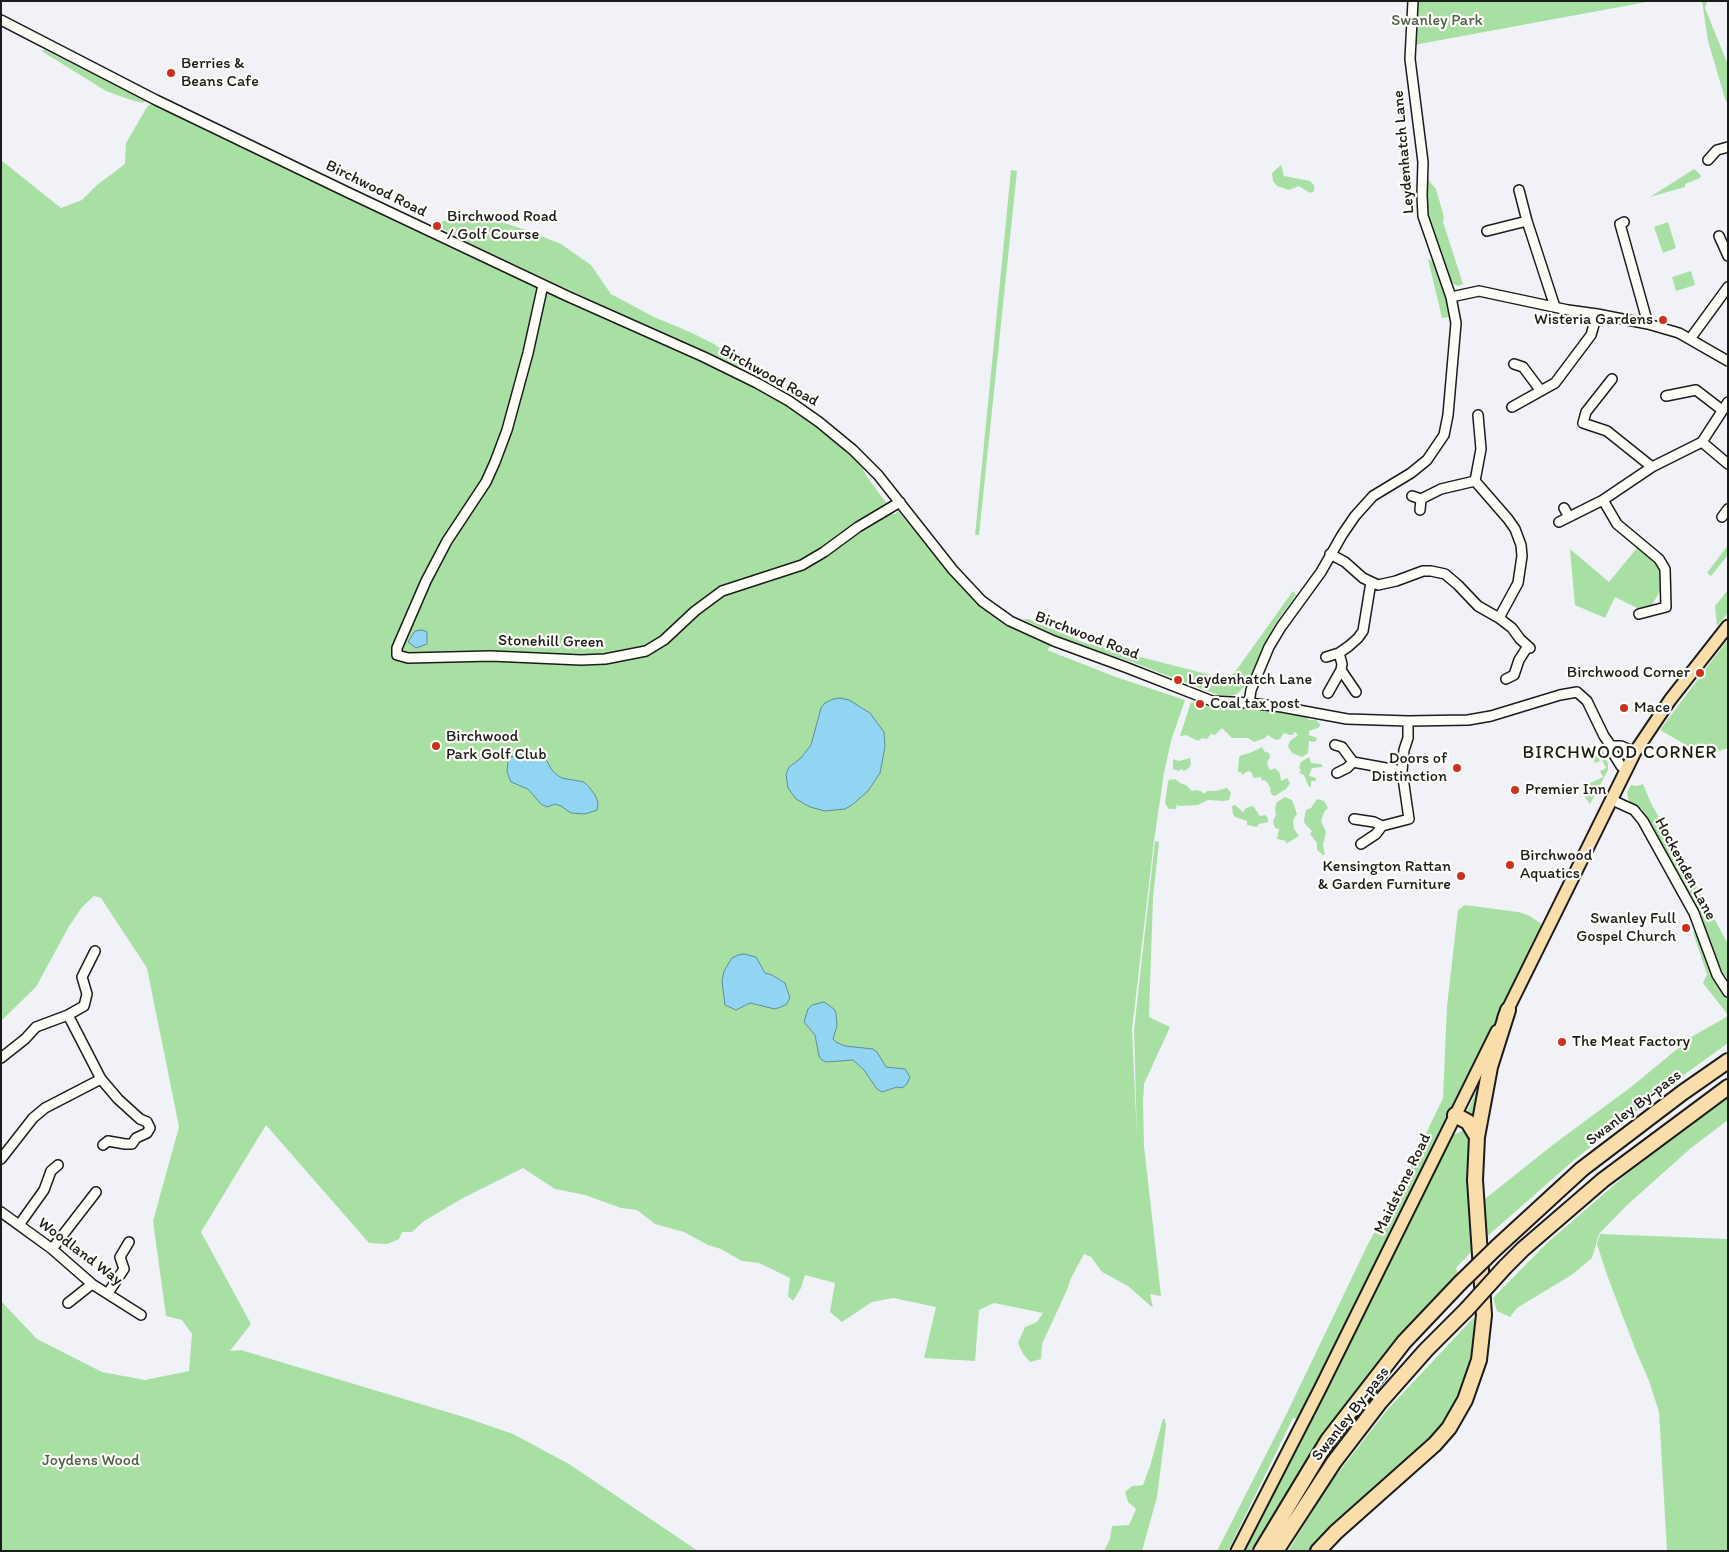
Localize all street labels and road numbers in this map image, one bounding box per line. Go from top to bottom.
street label: Leydenhatch Lane [1389,89,1419,215]
street label: Birchwood Road [322,156,430,222]
street label: Birchwood Road [716,341,822,411]
street label: Birchwood Road [1032,607,1142,665]
street label: Stonehill Green [498,631,604,653]
street label: Hockenden Lane [1650,814,1720,924]
street label: Swanley By-pass [1582,1066,1686,1150]
street label: Maidstone Road [1370,1130,1436,1238]
street label: Woodland Way [34,1214,126,1290]
street label: Swanley By-pass [1308,1363,1394,1465]

